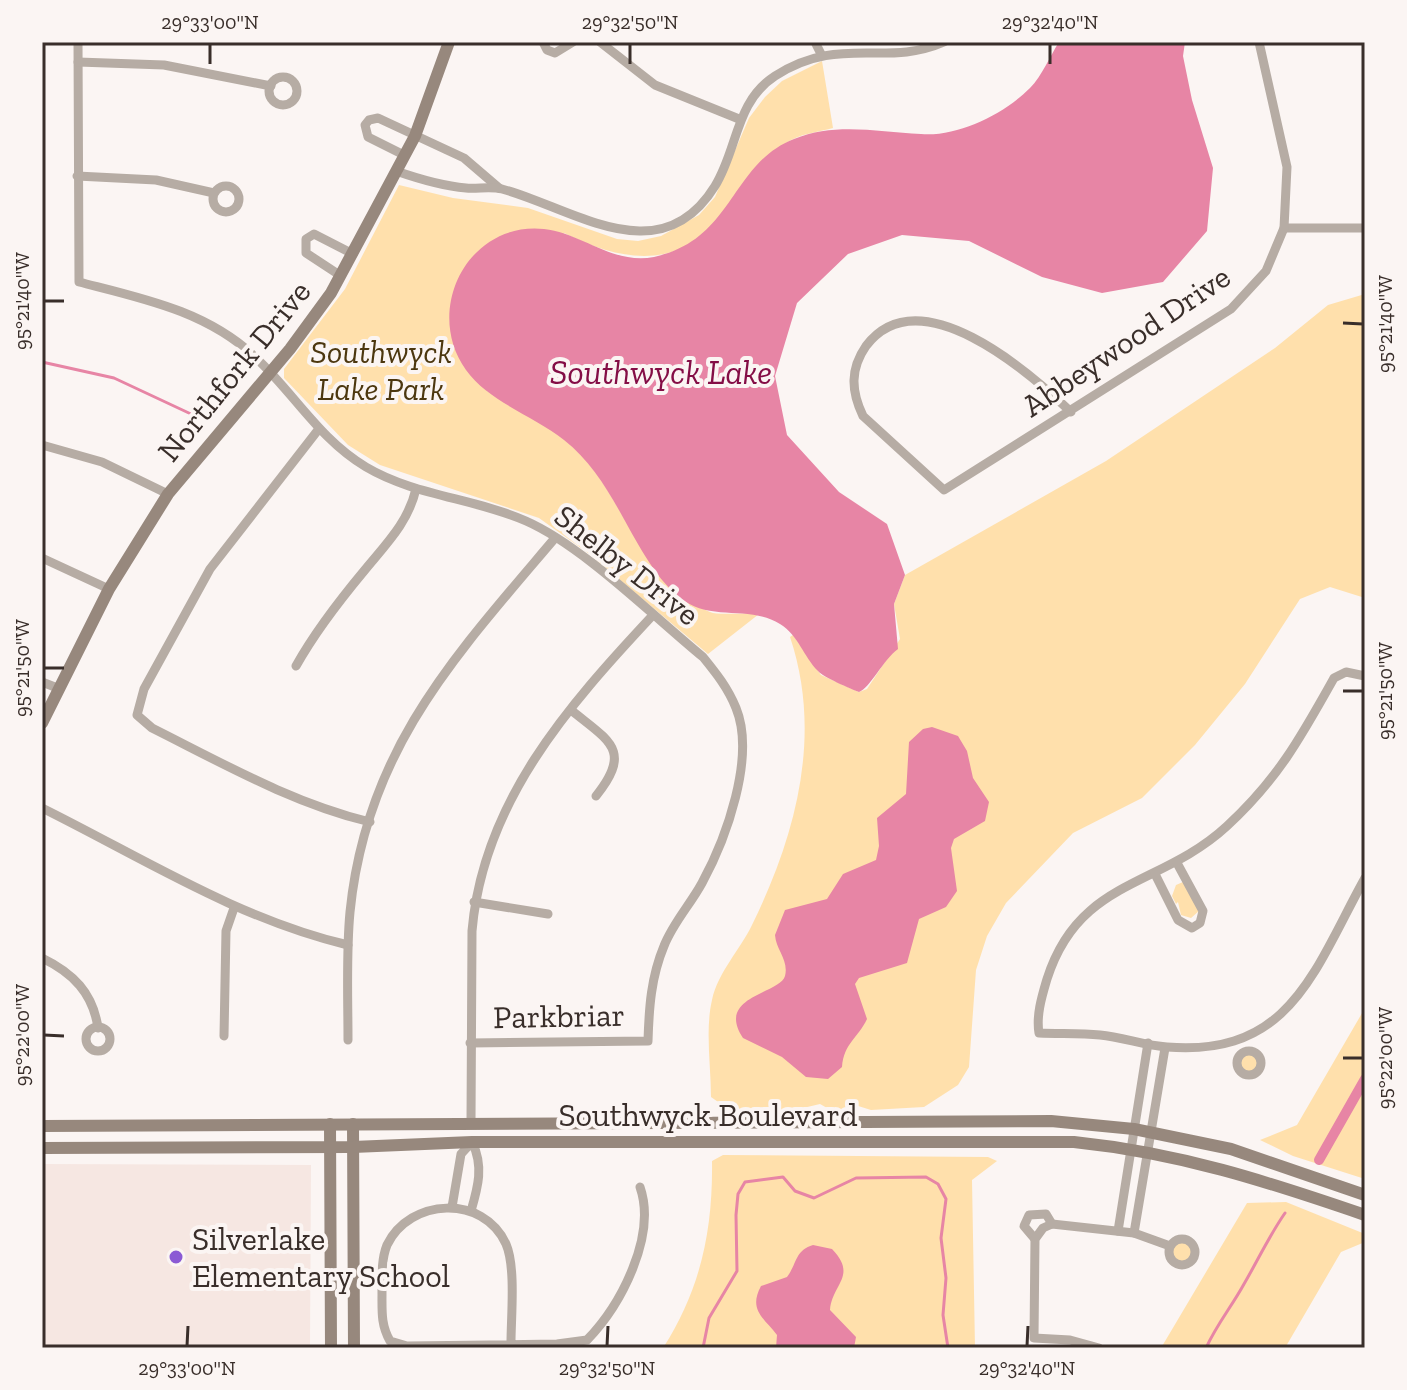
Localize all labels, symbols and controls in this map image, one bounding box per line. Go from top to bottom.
text: 29°33'00"N [161,10,259,34]
text: 29°32'50"N [582,10,679,34]
text: 29°32'40"N [1002,10,1098,34]
text: 95°21'40"W [10,252,34,350]
street label: Abbeywood Drive [1015,257,1237,425]
street label: Northfork Drive [150,273,318,469]
text: 95°21'40"W [1373,275,1397,373]
park label: Southwyck Lake Park [310,333,452,408]
water label: Southwyck Lake [550,352,772,393]
street label: Shelby Drive [547,497,707,633]
text: 95°21'50"W [10,619,34,717]
text: 95°21'50"W [1373,642,1397,740]
text: 95°22'00"W [10,984,34,1086]
street label: Parkbriar [493,996,625,1036]
text: 95°22'00"W [1373,1007,1397,1109]
street label: Southwyck Boulevard [558,1096,858,1134]
place label: Silverlake Elementary School [192,1220,450,1295]
marker: Silverlake Elementary School [167,1248,185,1266]
text: 29°33'00"N [138,1356,236,1380]
text: 29°32'50"N [559,1356,656,1380]
text: 29°32'40"N [979,1356,1075,1380]

